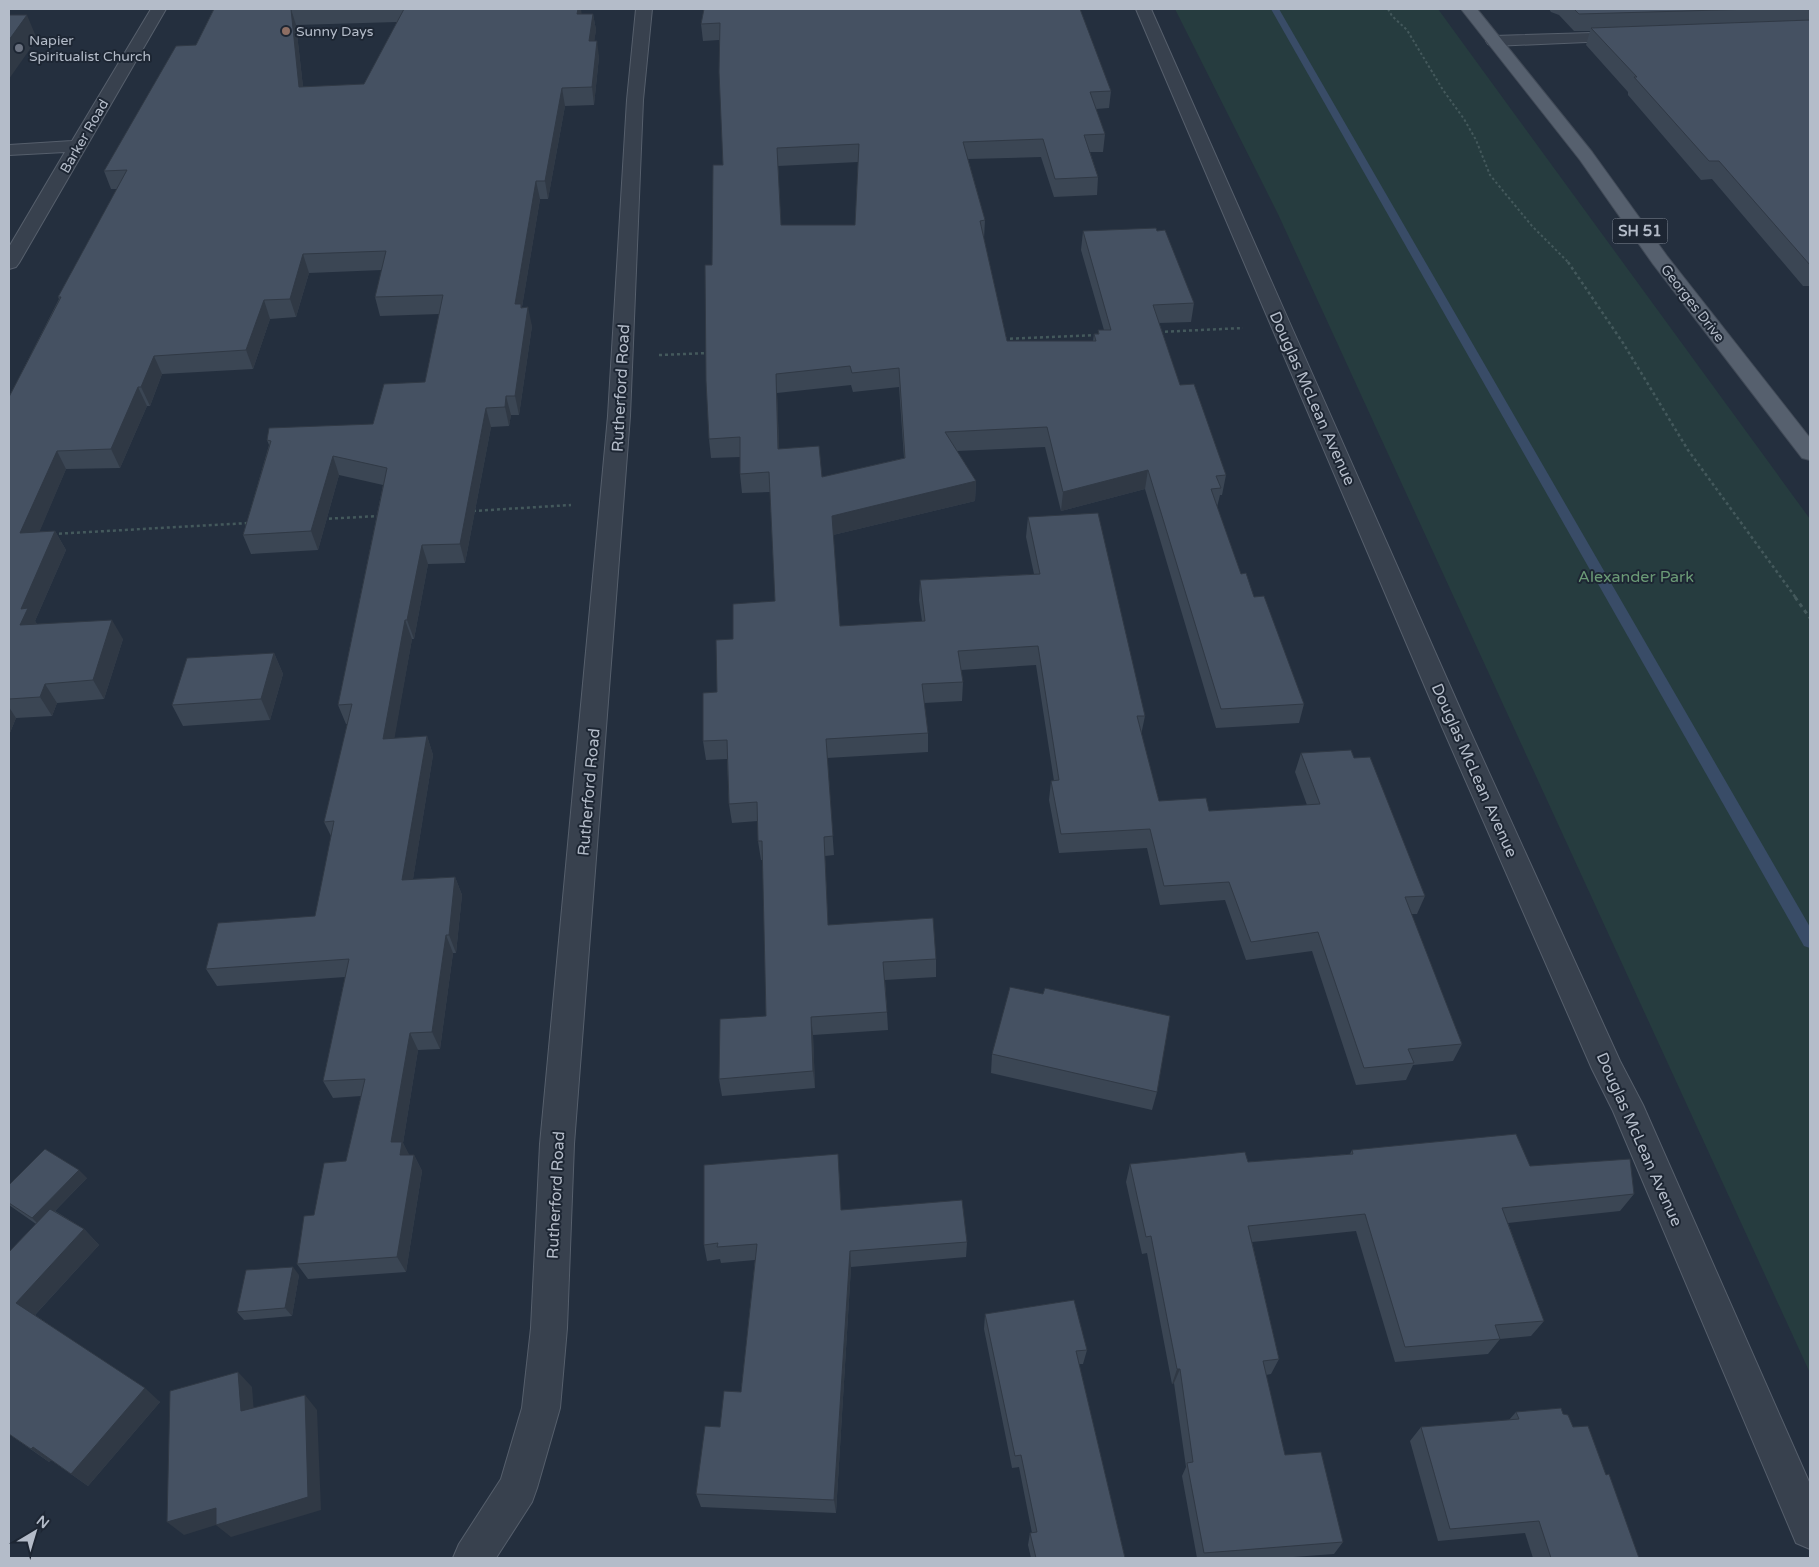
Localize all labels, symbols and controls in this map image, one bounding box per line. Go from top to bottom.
place label: Sunny Days [296,23,374,40]
marker: Sunny Days [280,25,292,37]
place label: Napier Spiritualist Church [29,32,151,65]
marker: Napier Spiritualist Church [13,42,25,54]
street label: Barker Road [56,96,112,176]
road number: SH 51 [1612,218,1668,244]
street label: Georges Drive [1657,261,1728,346]
street label: Douglas McLean Avenue [1265,308,1360,488]
street label: Rutherford Road [608,324,634,452]
park label: Alexander Park [1578,567,1694,587]
street label: Douglas McLean Avenue [1427,680,1522,860]
street label: Rutherford Road [573,728,605,857]
street label: Douglas McLean Avenue [1592,1049,1687,1229]
street label: Rutherford Road [543,1131,569,1259]
north arrow [10,1507,60,1557]
text: N [33,1512,52,1532]

